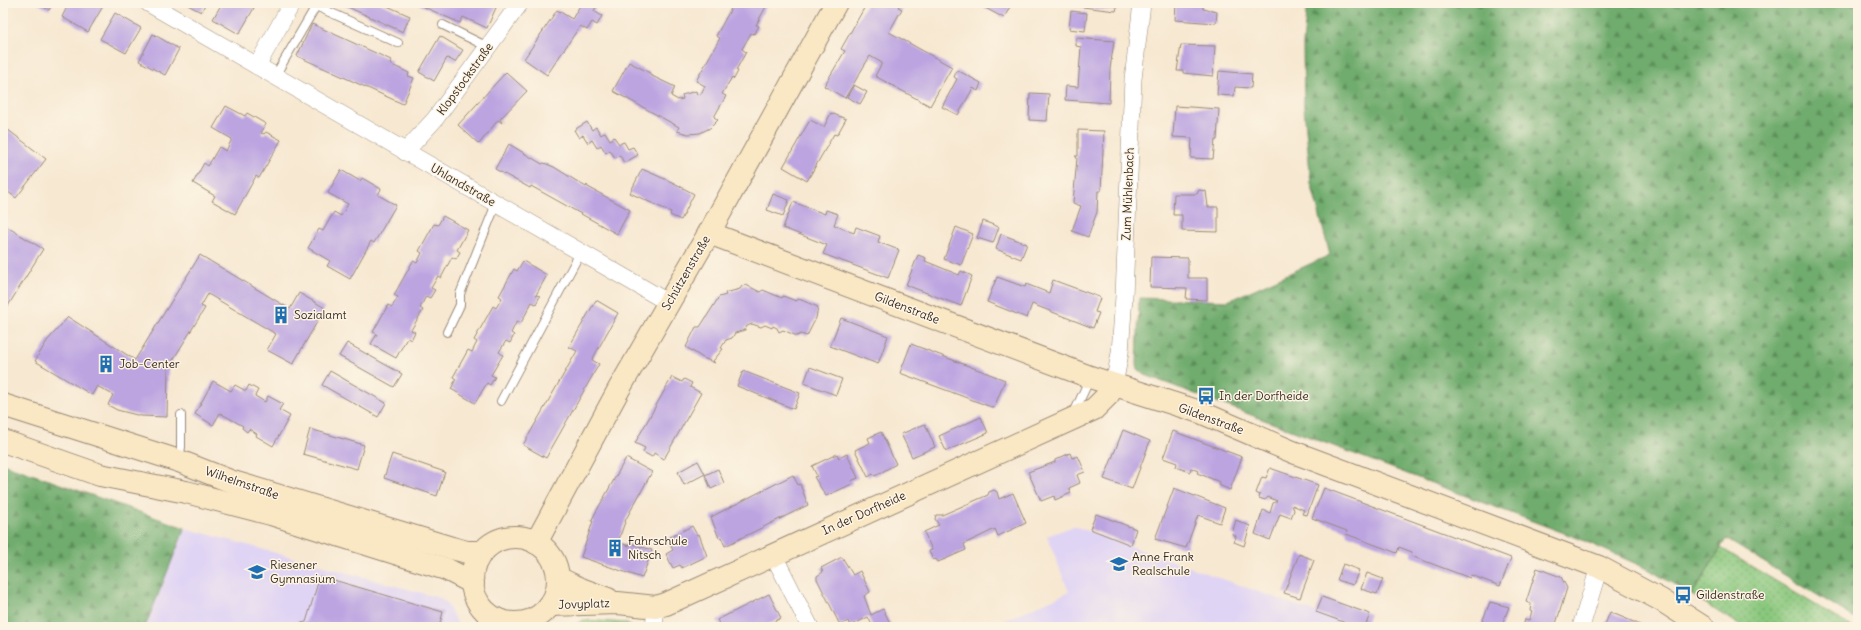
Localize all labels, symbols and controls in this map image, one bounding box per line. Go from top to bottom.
street label: Klopstockstraße [433,39,496,118]
street label: Zum Mühlenbach [1118,147,1137,241]
street label: Uhlandstraße [428,160,498,209]
street label: Schützenstraße [658,233,713,313]
street label: Gildenstraße [872,288,942,327]
building icon: Sozialamt [271,305,291,325]
place label: Sozialamt [294,307,347,322]
building icon: Job-Center [96,354,116,374]
place label: Job-Center [119,356,180,371]
bus stop icon: In der Dorfheide [1196,386,1216,406]
place label: In der Dorfheide [1219,388,1309,403]
street label: Gildenstraße [1176,400,1246,437]
street label: Wilhelmstraße [203,463,281,502]
street label: In der Dorfheide [820,487,908,538]
place label: Fahrschule Nitsch [628,533,688,562]
building icon: Fahrschule Nitsch [605,538,625,558]
place label: Anne Frank Realschule [1132,549,1194,578]
school or university icon: Anne Frank Realschule [1109,554,1129,574]
place label: Riesener Gymnasium [270,557,336,586]
school or university icon: Riesener Gymnasium [247,562,267,582]
bus stop icon: Gildenstraße [1673,585,1693,605]
place label: Gildenstraße [1696,587,1765,602]
street label: Jovyplatz [558,595,610,612]

